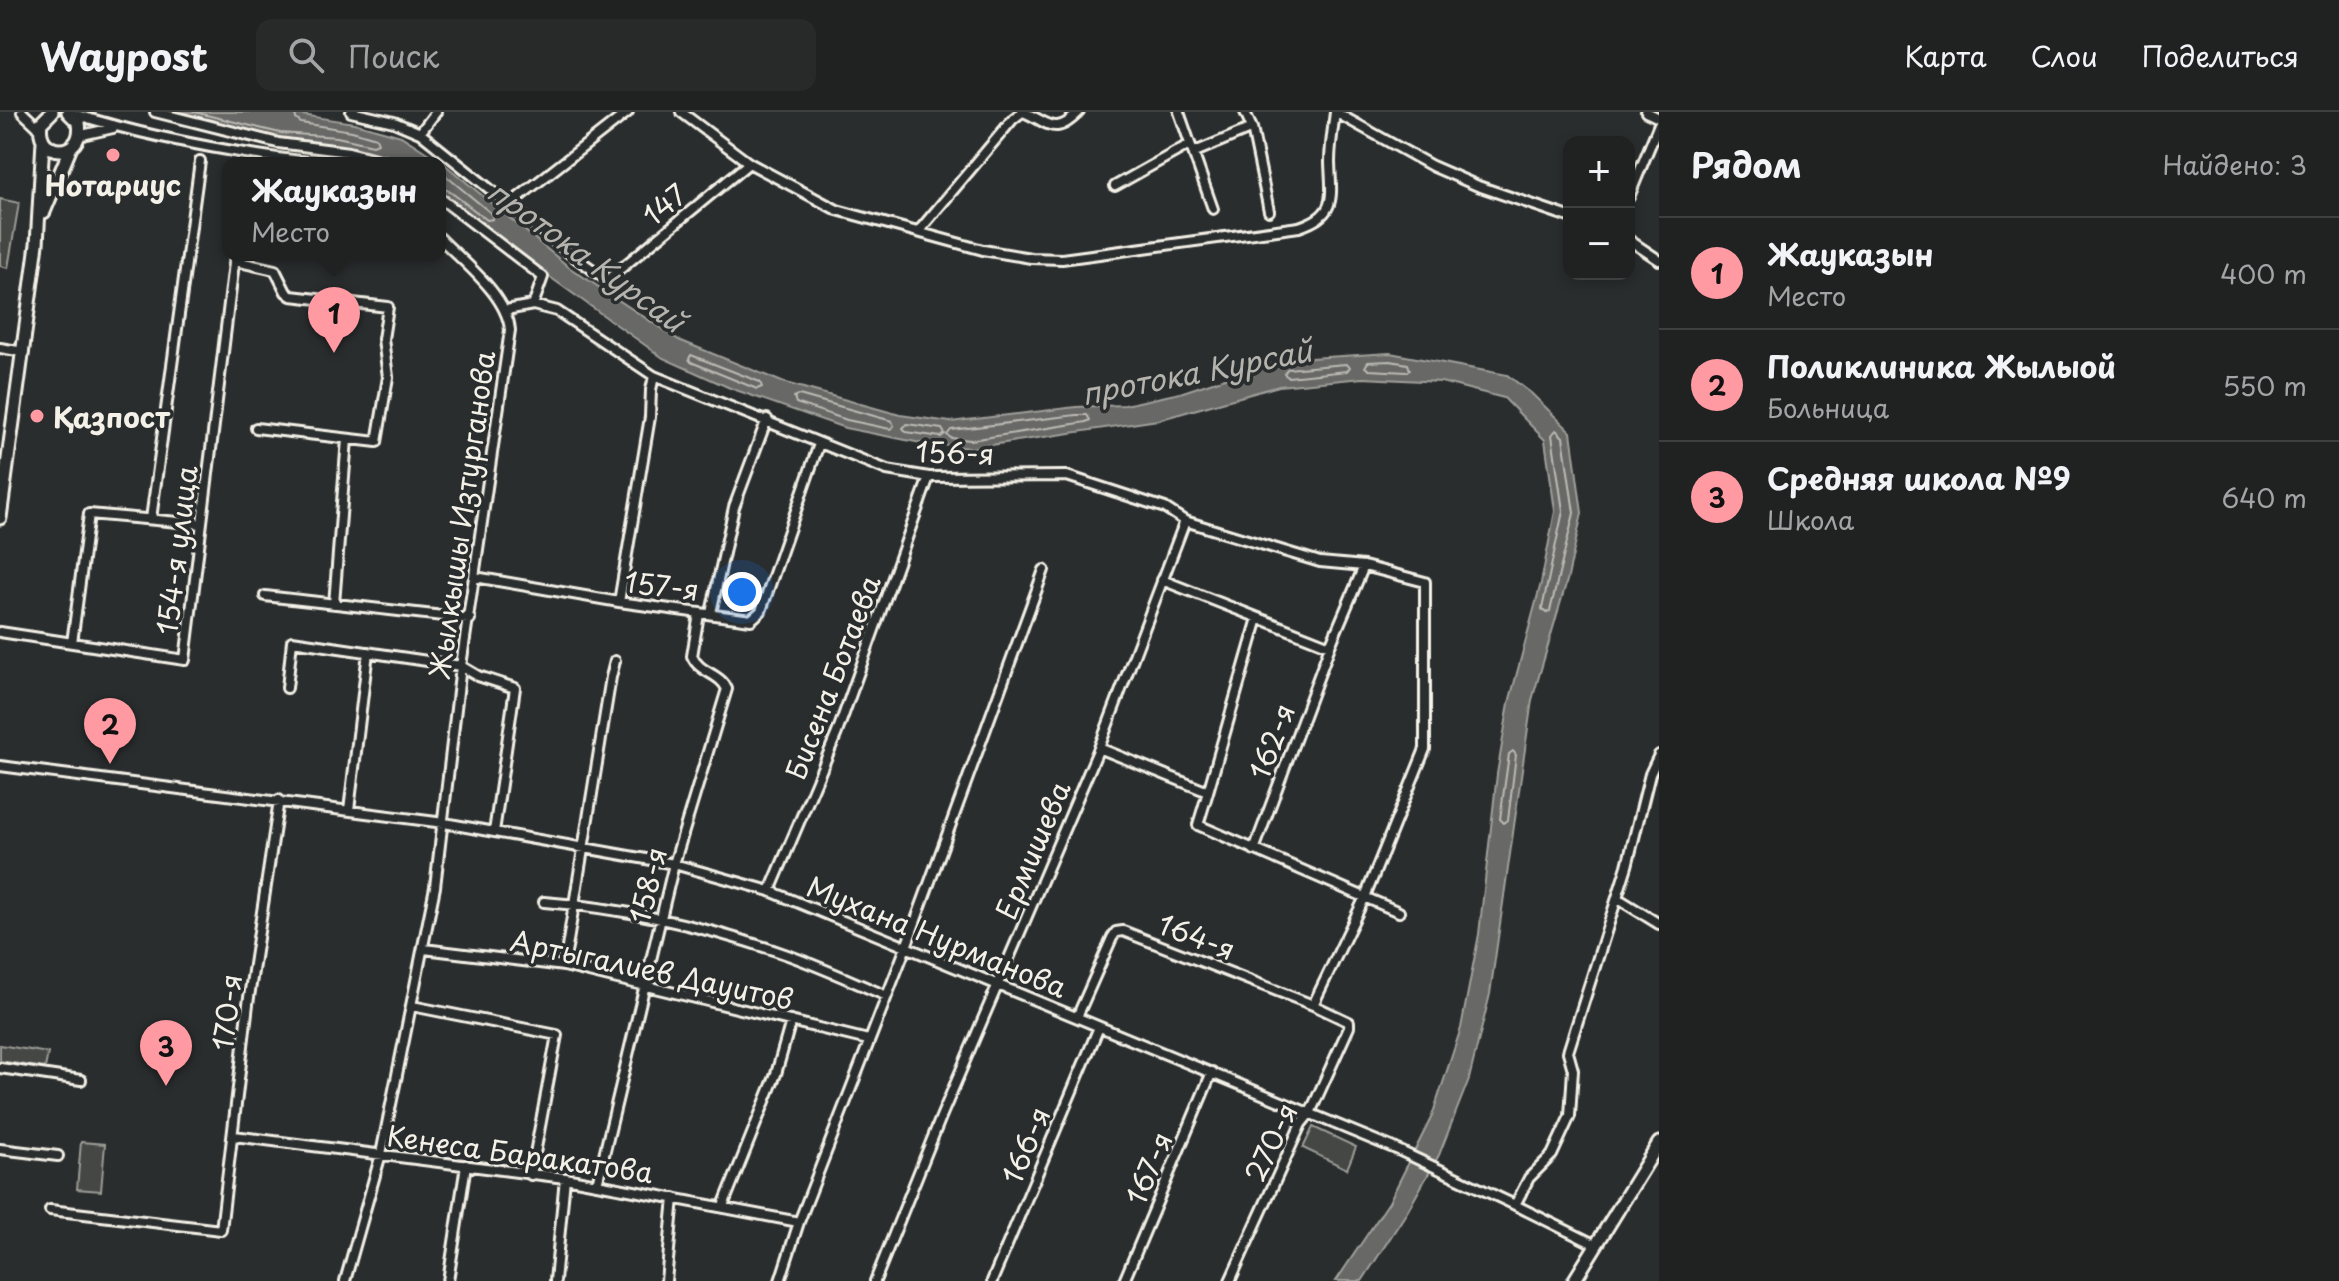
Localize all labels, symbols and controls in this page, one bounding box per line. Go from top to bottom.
search box [256,19,816,91]
text: Waypost [40,27,208,84]
icon: search [284,33,328,77]
text: Поиск [348,33,439,78]
text: Карта [1904,34,1987,77]
text: Слои [2031,34,2098,77]
text: Поделиться [2142,34,2299,77]
map controls [1563,136,1635,280]
button: + [1563,136,1635,208]
text: Рядом [1691,138,1802,190]
text: Найдено: 3 [2163,145,2307,184]
marker: Нотариус [104,146,122,164]
popup [222,157,446,261]
place label: Нотариус [45,163,181,206]
text: Жауказын [251,167,417,212]
water label: протока Курсай [479,168,698,344]
street label: 147 [632,173,696,235]
button: − [1563,208,1635,280]
text: Место [251,212,330,251]
text: Жауказын [1767,231,1933,276]
text: 1 [1711,254,1723,293]
text: 400 m [2220,254,2307,293]
text: Место [1767,276,1846,315]
pin: 1 [308,287,360,353]
water label: протока Курсай [1077,326,1319,415]
text: Поликлиника Жылыой [1767,343,2116,388]
street label: Жылкышы Изтурганова [417,347,505,682]
text: 2 [1708,366,1726,405]
text: 550 m [2223,366,2307,405]
text: Больница [1767,388,1889,427]
place label: Қазпост [53,395,171,438]
marker: Қазпост [28,407,46,425]
street label: 156-я [915,429,995,475]
text: Средняя школа №9 [1767,455,2071,500]
street label: 154-я улица [144,463,208,637]
text: 3 [1708,478,1726,517]
text: 640 m [2221,478,2307,517]
text: Школа [1767,500,1854,539]
street label: 157-я [622,559,702,611]
street label: Бисена Ботаева [773,568,891,785]
your location [722,572,762,612]
street label: 162-я [1237,697,1305,785]
pin: 2 [84,698,136,764]
street label: Ермишева [984,774,1081,926]
street label: 158-я [617,843,677,927]
street label: Мухана Нурманова [800,864,1074,1008]
street label: 164-я [1152,902,1242,970]
street label: Артыгалиев Дауитов [507,918,797,1020]
street label: 170-я [200,971,252,1053]
pin: 3 [140,1020,192,1086]
street label: 270-я [1232,1095,1308,1189]
street label: 166-я [990,1100,1060,1190]
street label: Кенеса Баракатова [384,1113,656,1193]
street label: 167-я [1113,1125,1183,1211]

